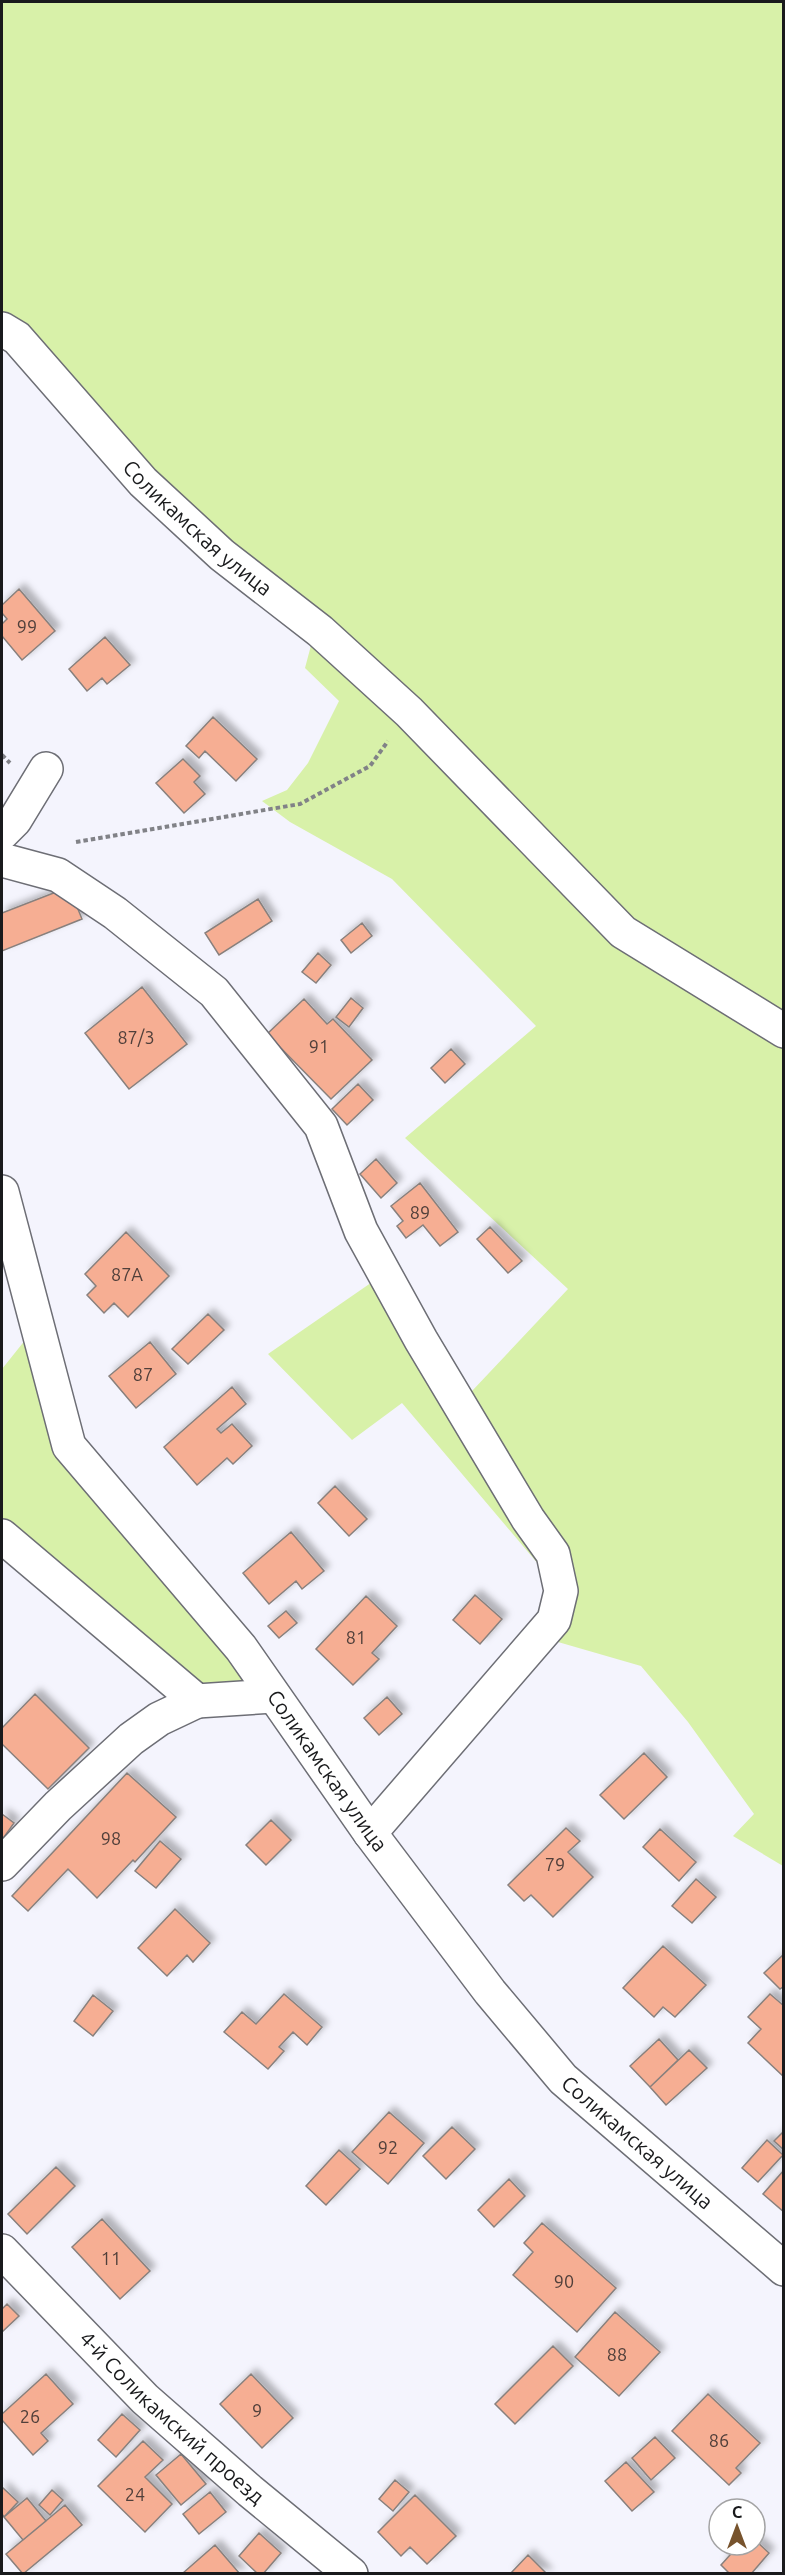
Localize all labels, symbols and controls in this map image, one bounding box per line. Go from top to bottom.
street label: Соликамская улица [118,455,277,600]
house number: 99 [17,616,37,636]
house number: 87/3 [117,1027,155,1047]
house number: 91 [309,1036,329,1056]
house number: 89 [410,1202,430,1222]
house number: 87А [111,1264,143,1284]
house number: 87 [133,1364,153,1384]
house number: 81 [346,1627,366,1647]
street label: Соликамская улица [263,1685,393,1856]
house number: 98 [101,1828,121,1848]
house number: 79 [545,1854,565,1874]
street label: Соликамская улица [557,2070,718,2214]
house number: 92 [378,2137,398,2157]
house number: 11 [101,2248,121,2268]
house number: 90 [554,2271,574,2291]
street label: 4-й Соликамский проезд [75,2326,269,2508]
house number: 88 [607,2344,627,2364]
house number: 9 [252,2400,262,2420]
house number: 26 [20,2406,40,2426]
house number: 86 [709,2430,729,2450]
house number: 24 [125,2484,145,2504]
north arrow [707,2497,767,2557]
text: С [732,2503,742,2521]

